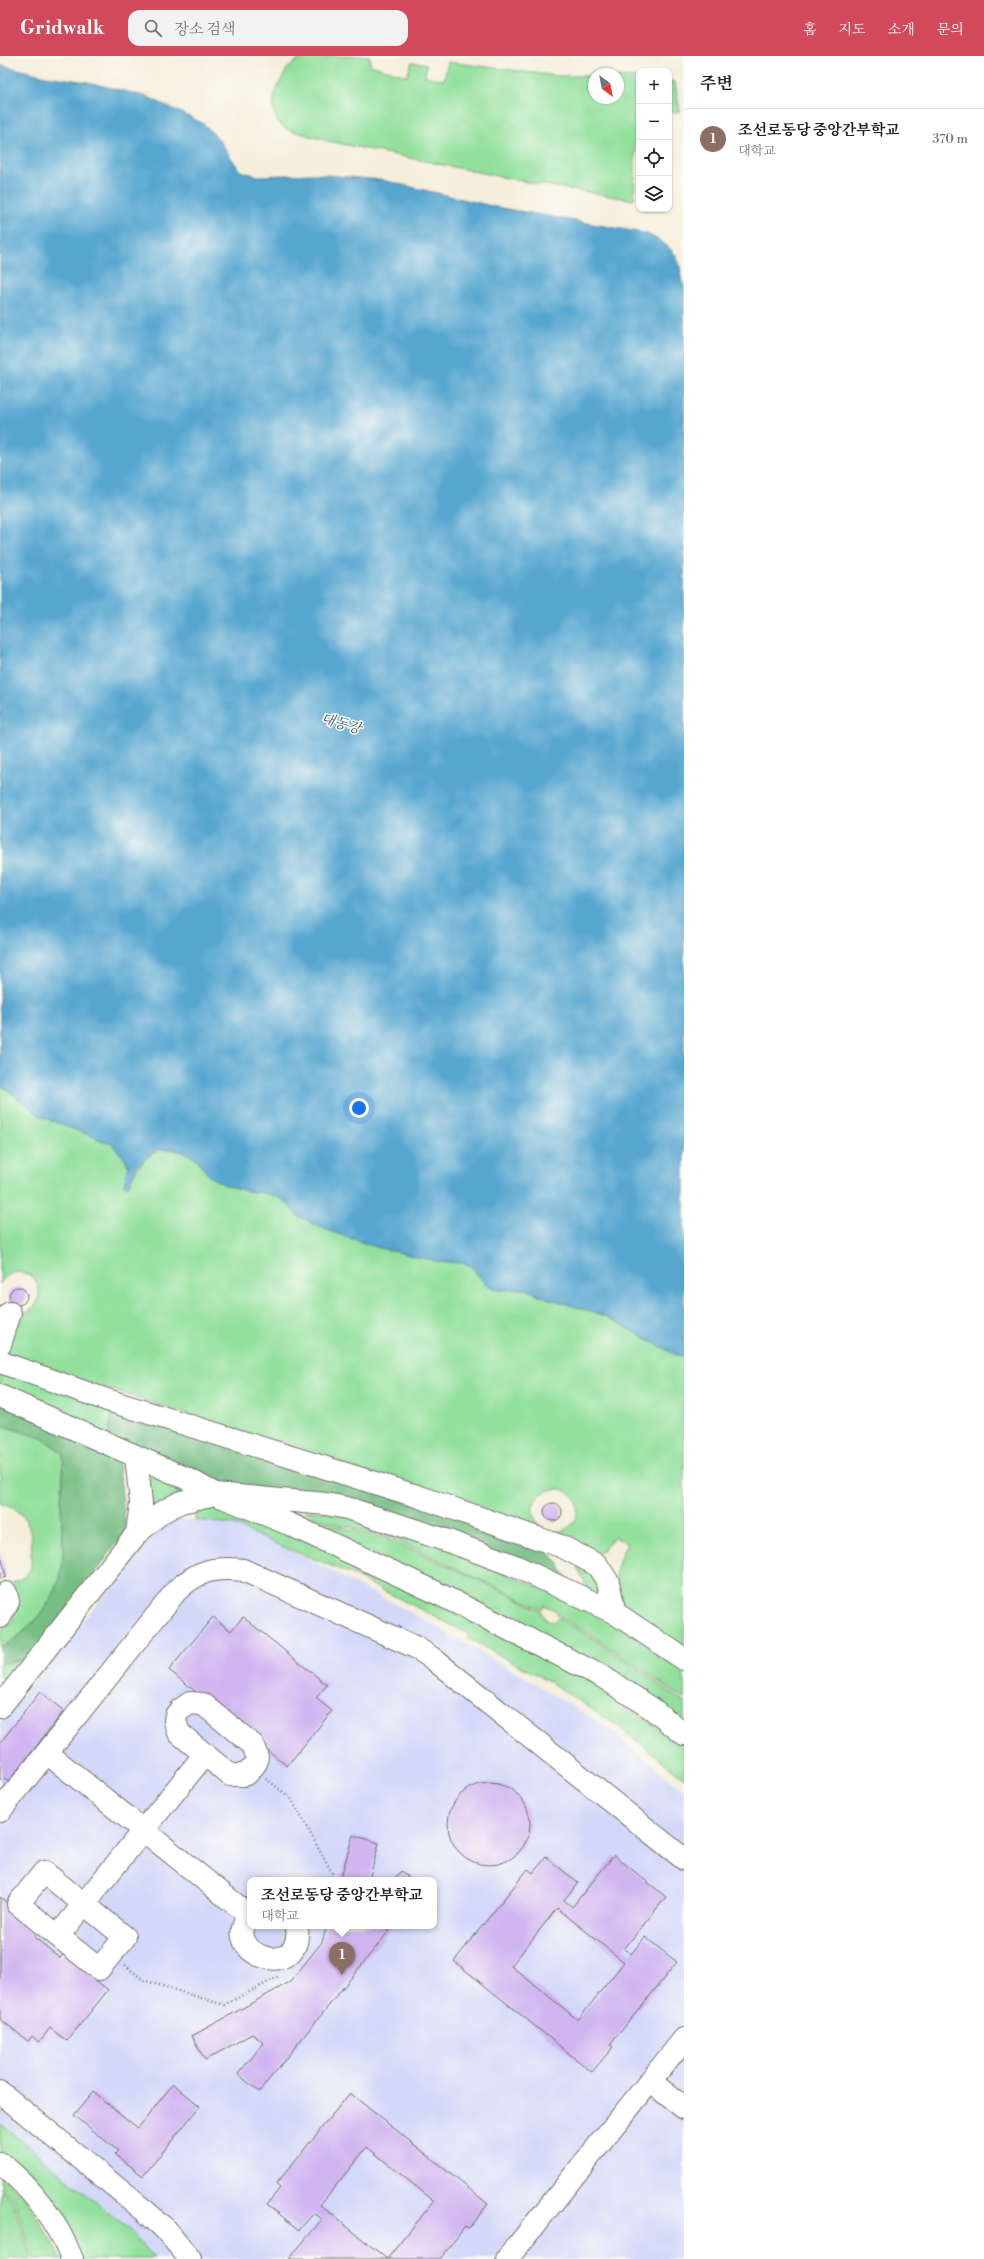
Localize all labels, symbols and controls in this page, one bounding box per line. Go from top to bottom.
search box [128,10,408,46]
text: Gridwalk [20,16,104,40]
icon: search [142,17,164,39]
text: 장소 검색 [174,20,236,39]
text: 홈 [803,21,817,39]
text: 지도 [839,21,866,39]
text: 소개 [888,21,915,39]
text: 문의 [937,21,964,39]
north arrow [588,68,624,104]
map controls [636,68,672,212]
button: + [636,68,672,104]
text: 주변 [700,73,733,95]
button: − [636,104,672,140]
text: 조선로동당 중앙간부학교 [738,121,900,140]
text: 1 [710,131,716,147]
text: 370 m [932,131,968,147]
button: locate [636,140,672,176]
text: 대학교 [738,143,776,159]
button: layers [636,176,672,212]
water label: 대동강 [319,710,365,739]
your location [349,1098,369,1118]
popup [247,1877,437,1929]
text: 조선로동당 중앙간부학교 [261,1886,423,1905]
text: 대학교 [261,1908,299,1924]
pin: 1 [329,1942,355,1975]

